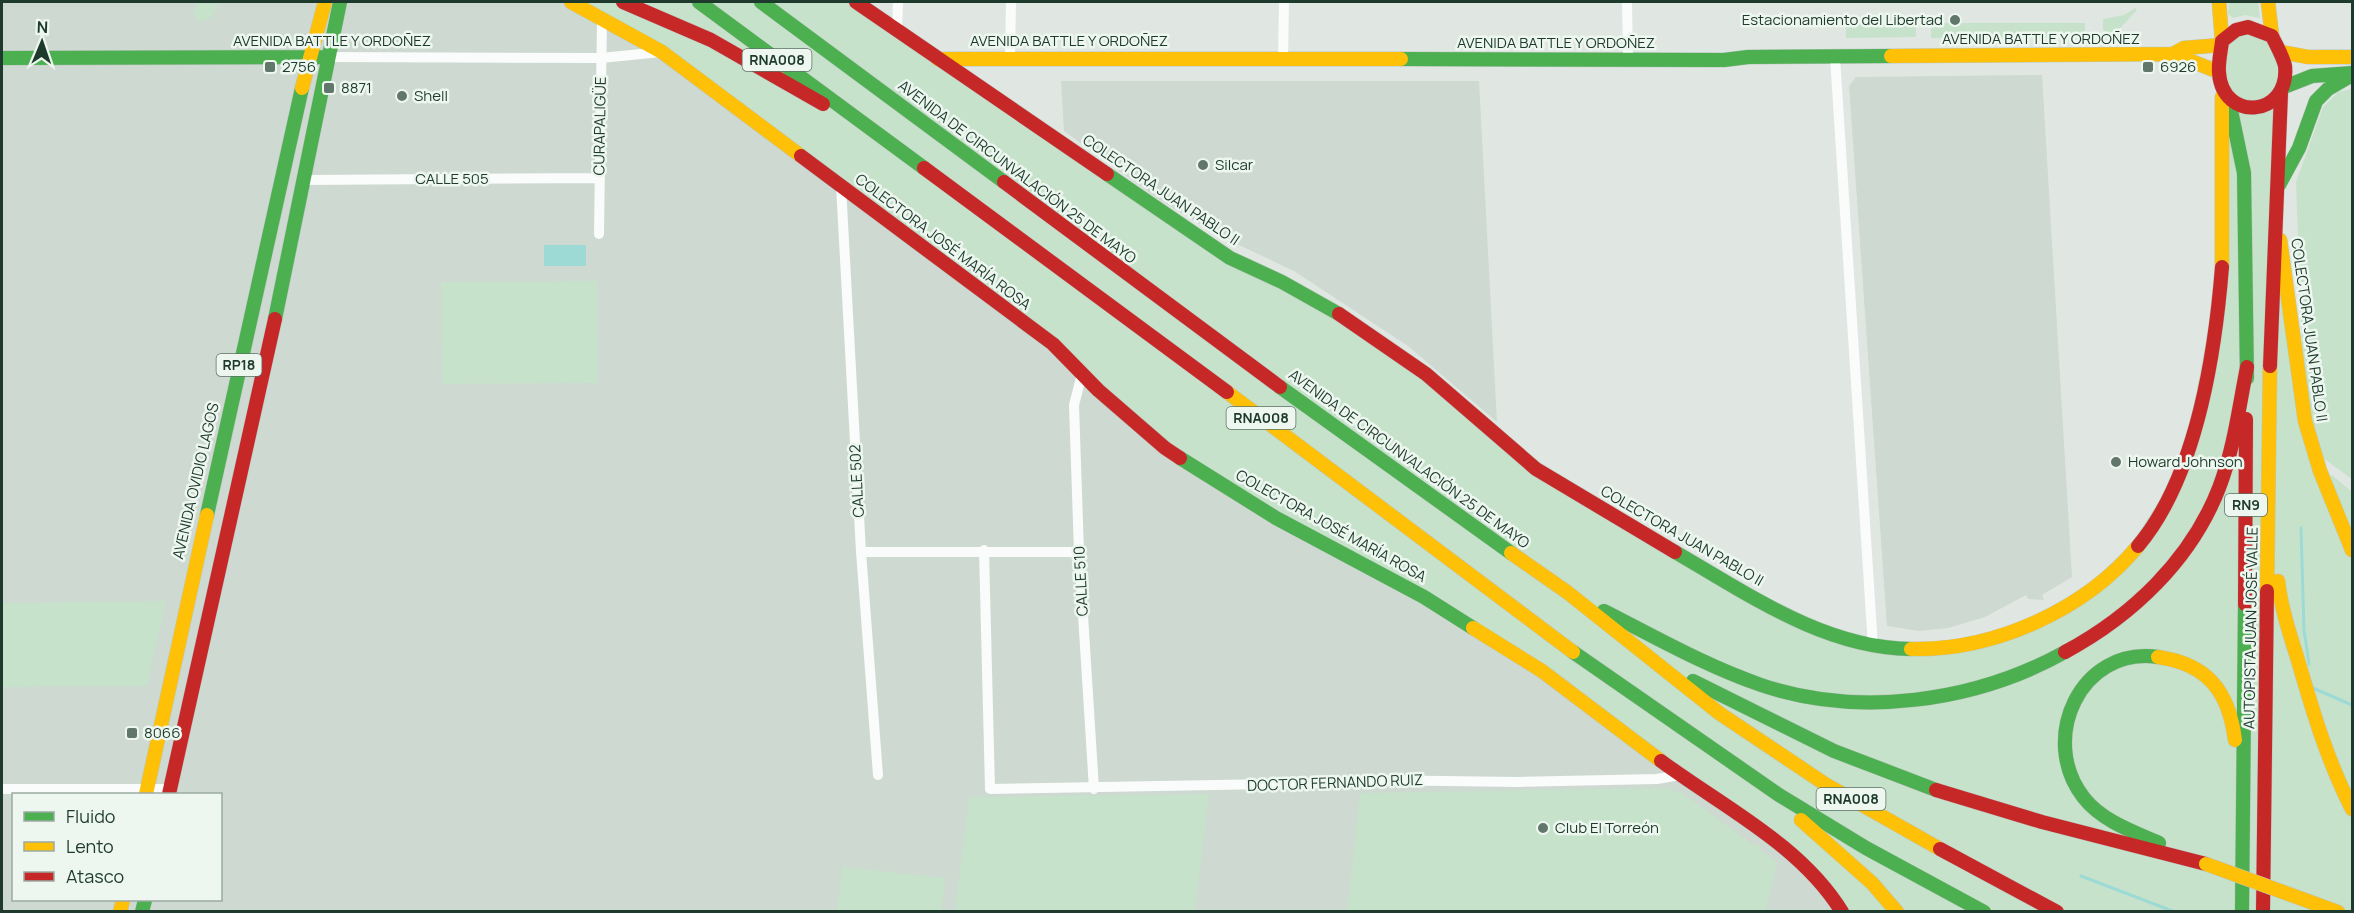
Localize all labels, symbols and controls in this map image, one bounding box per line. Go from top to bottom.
place label: Estacionamiento del Libertad [1742,9,1943,30]
north arrow [12,12,72,72]
marker: Estacionamiento del Libertad [1948,13,1962,27]
text: N [36,16,49,38]
street label: AVENIDA BATTLE Y ORDOÑEZ [1942,28,2140,49]
street label: AVENIDA BATTLE Y ORDOÑEZ [233,30,431,51]
street label: AVENIDA BATTLE Y ORDOÑEZ [970,30,1168,51]
street label: AVENIDA BATTLE Y ORDOÑEZ [1457,32,1655,53]
road number: RNA008 [742,49,812,71]
place label: 2756 [282,56,316,77]
place label: 6926 [2160,56,2196,77]
marker: 2756 [263,60,277,74]
marker: 6926 [2141,60,2155,74]
street label: AVENIDA DE CIRCUNVALACIÓN 25 DE MAYO [894,75,1141,268]
street label: CURAPALIGÜE [588,76,611,176]
place label: 8871 [341,77,372,98]
marker: 8871 [322,81,336,95]
place label: Shell [414,85,448,106]
marker: Shell [395,89,409,103]
street label: COLECTORA JUAN PABLO II [1079,129,1244,250]
place label: Silcar [1215,154,1254,175]
marker: Silcar [1196,158,1210,172]
street label: CALLE 505 [415,168,489,189]
street label: COLECTORA JOSÉ MARÍA ROSA [851,168,1036,315]
street label: COLECTORA JUAN PABLO II [2286,237,2333,423]
road number: RP18 [216,354,262,376]
street label: AVENIDA DE CIRCUNVALACIÓN 25 DE MAYO [1285,364,1534,553]
street label: AVENIDA OVIDIO LAGOS [167,401,224,561]
road number: RNA008 [1226,407,1296,429]
street label: CALLE 502 [844,444,869,518]
place label: Howard Johnson [2128,451,2243,472]
marker: Howard Johnson [2109,455,2123,469]
street label: COLECTORA JOSÉ MARÍA ROSA [1232,464,1431,587]
street label: COLECTORA JUAN PABLO II [1597,480,1768,591]
road number: RN9 [2225,494,2267,516]
street label: AUTOPISTA JUAN JOSÉ VALLE [2238,527,2263,729]
street label: CALLE 510 [1068,545,1093,617]
place label: 8066 [144,722,180,743]
marker: 8066 [125,726,139,740]
street label: DOCTOR FERNANDO RUIZ [1247,769,1423,796]
road number: RNA008 [1816,788,1886,810]
legend [12,793,222,901]
text: Fluido [66,804,115,828]
place label: Club El Torreón [1555,817,1659,838]
marker: Club El Torreón [1536,821,1550,835]
text: Lento [66,834,114,858]
text: Atasco [66,864,124,888]

